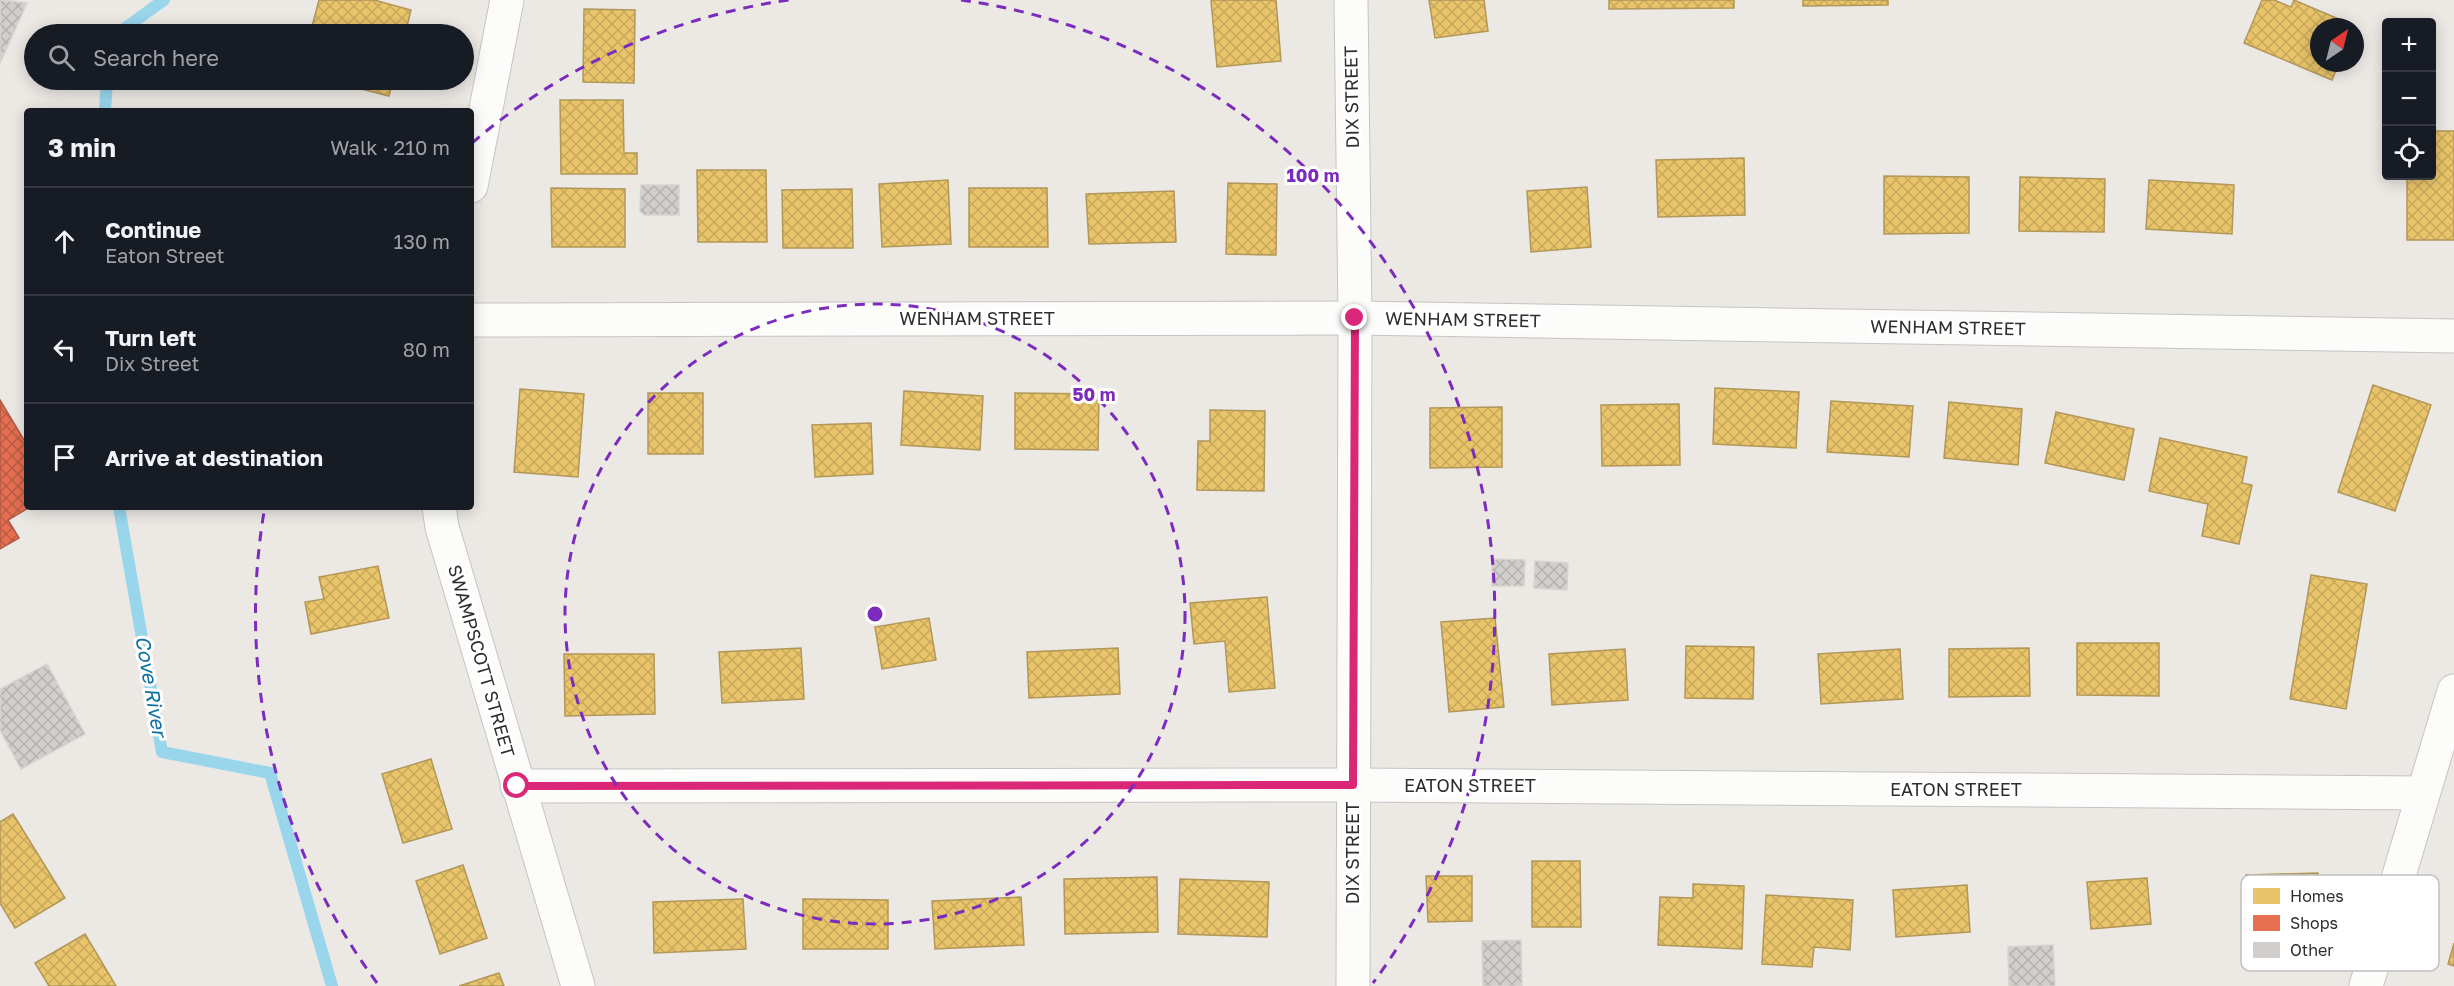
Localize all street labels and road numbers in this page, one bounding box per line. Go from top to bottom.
street label: DIX STREET [1339,45,1363,149]
street label: WENHAM STREET [899,307,1055,329]
street label: WENHAM STREET [1385,307,1541,331]
street label: WENHAM STREET [1870,315,2026,339]
street label: SWAMPSCOTT STREET [444,562,520,759]
street label: EATON STREET [1404,774,1536,796]
street label: EATON STREET [1890,778,2022,800]
street label: DIX STREET [1341,802,1363,904]

